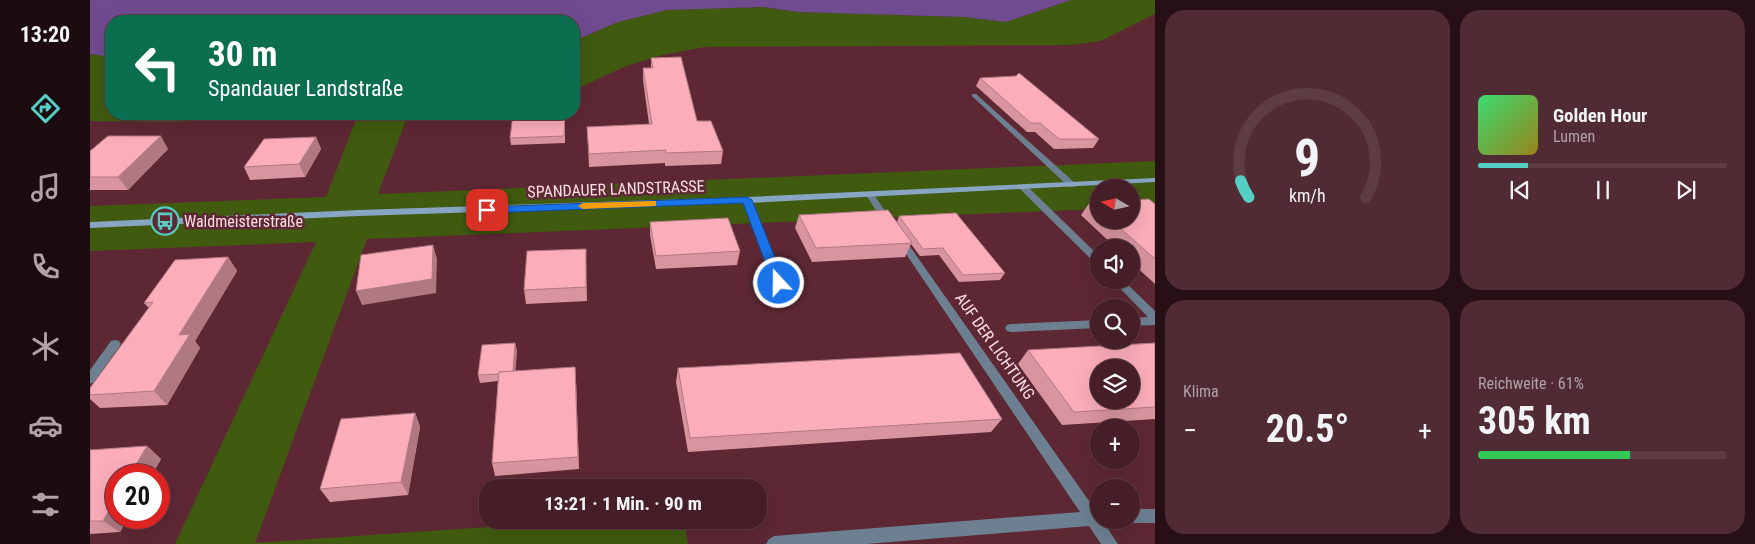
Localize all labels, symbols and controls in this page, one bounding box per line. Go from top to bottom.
text: 13:20 [20,22,70,47]
text: 30 m [208,34,277,75]
icon: left [125,35,190,100]
text: Spandauer Landstraße [208,76,403,101]
icon: directions [28,91,63,126]
text: Golden Hour [1553,104,1647,127]
text: Lumen [1553,127,1595,146]
text: 9 [1294,128,1321,189]
icon: music [28,170,63,205]
street label: SPANDAUER LANDSTRASSE [527,176,705,202]
icon: previous [1506,176,1534,204]
icon: pause [1589,176,1617,204]
icon: next [1672,176,1700,204]
north arrow [1090,179,1140,229]
map controls [1090,179,1140,529]
text: km/h [1289,185,1326,206]
pin [466,189,508,231]
icon: arrive [473,196,501,224]
bus stop icon: Waldmeisterstraße [150,206,180,236]
place label: Waldmeisterstraße [184,212,303,231]
button: sound [1090,239,1140,289]
icon: phone [28,249,63,284]
position arrow [752,256,804,308]
street label: AUF DER LICHTUNG [951,289,1039,403]
button: search [1090,299,1140,349]
icon: climate [28,329,63,364]
button: layers [1090,359,1140,409]
text: Reichweite · 61% [1478,374,1584,393]
text: Klima [1183,382,1219,401]
text: 305 km [1478,399,1591,443]
text: 20.5° [1266,407,1349,451]
icon: car [28,408,63,443]
text: − [1183,414,1197,447]
text: + [1418,414,1432,447]
button: + [1090,419,1140,469]
speed limit sign: 20 [105,464,170,529]
button: − [1090,479,1140,529]
icon: filters [28,487,63,522]
text: 13:21 · 1 Min. · 90 m [544,492,702,515]

